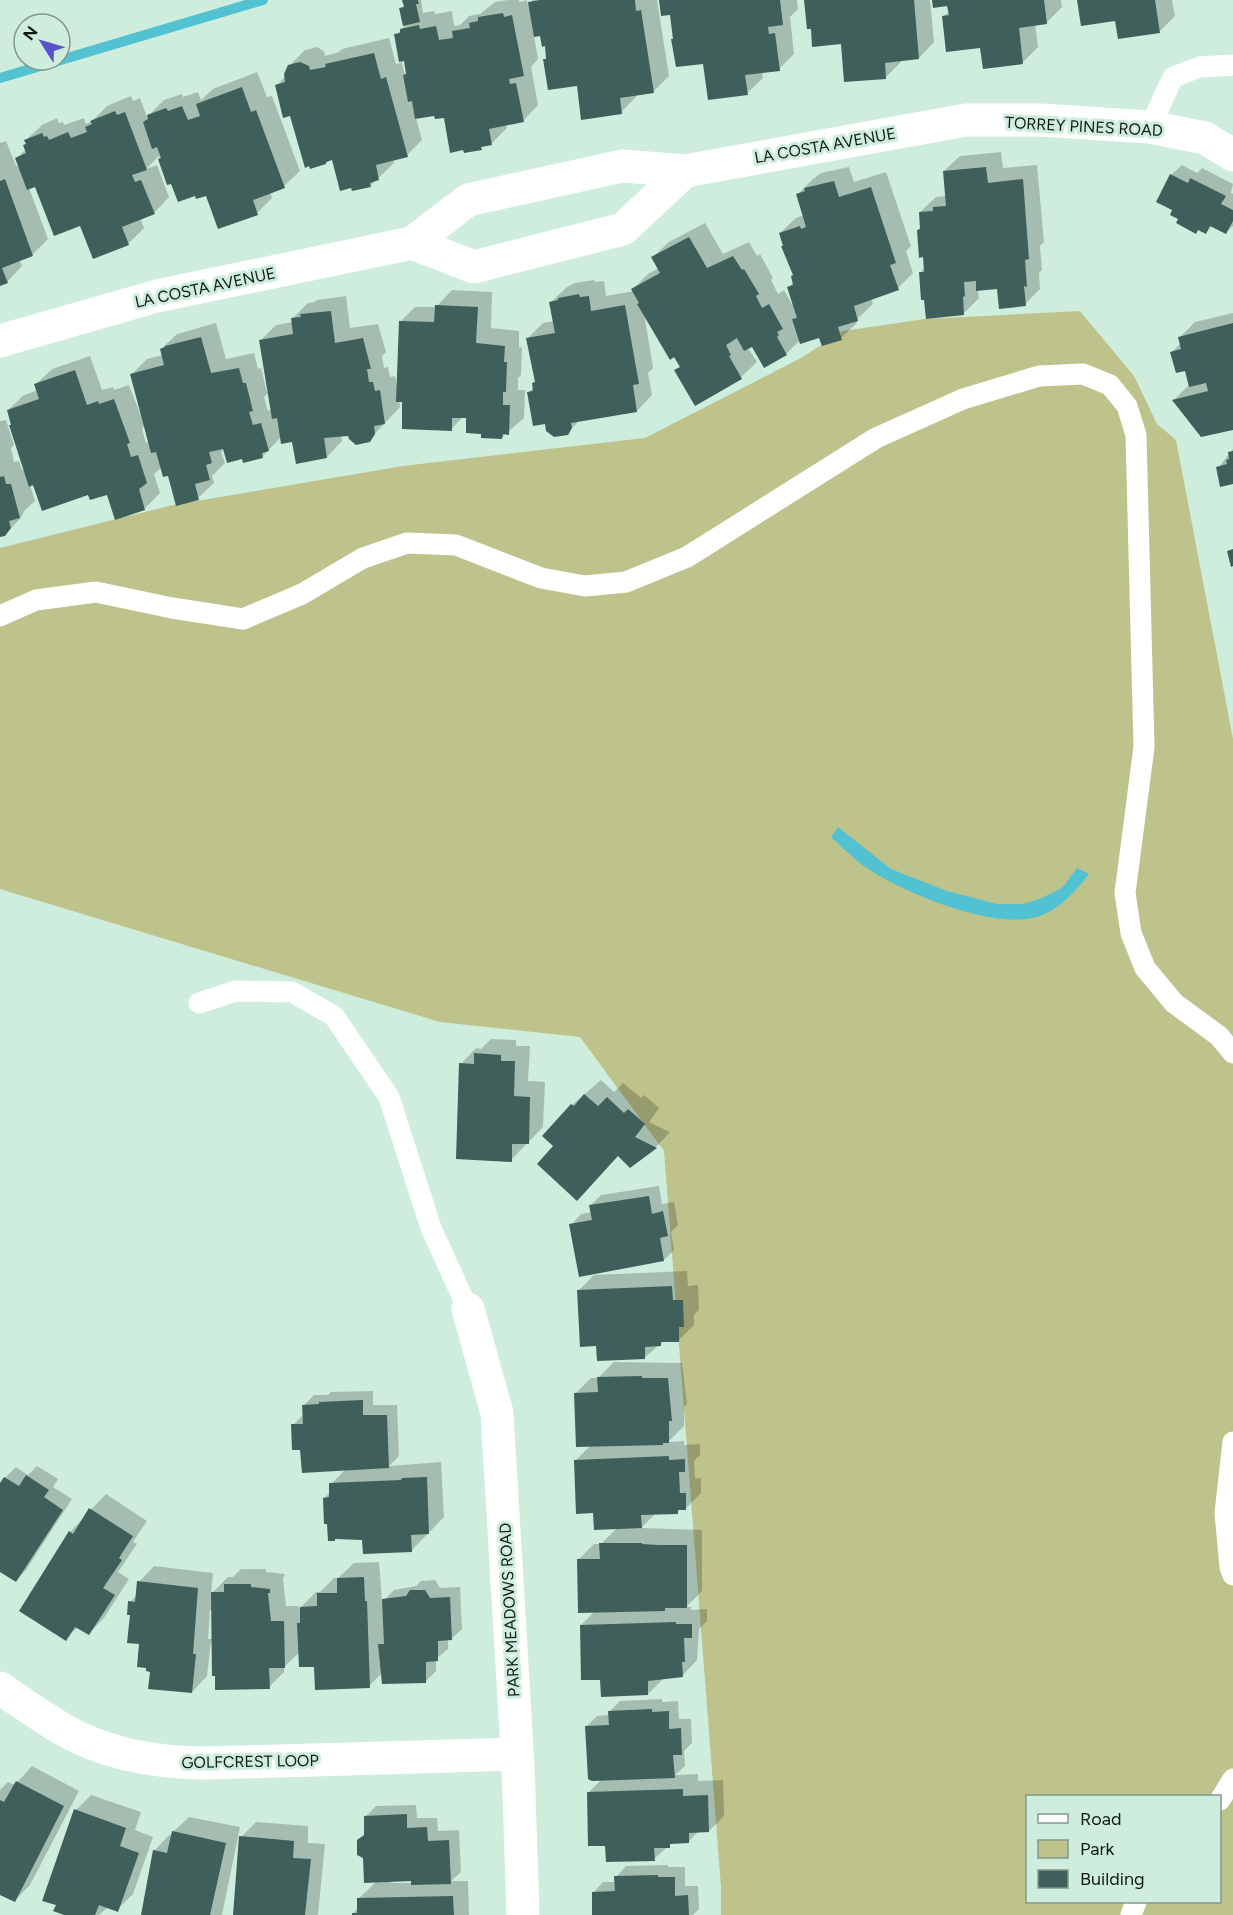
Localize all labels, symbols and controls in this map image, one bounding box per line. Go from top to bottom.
north arrow [12,12,72,72]
text: N [19,23,42,44]
street label: TORREY PINES ROAD [1005,113,1163,140]
street label: LA COSTA AVENUE [753,124,897,167]
street label: LA COSTA AVENUE [133,263,277,312]
street label: PARK MEADOWS ROAD [495,1522,524,1698]
street label: GOLFCREST LOOP [181,1751,319,1772]
legend [1026,1795,1221,1903]
text: Road [1080,1808,1121,1830]
text: Park [1080,1838,1115,1860]
text: Building [1080,1868,1145,1890]

